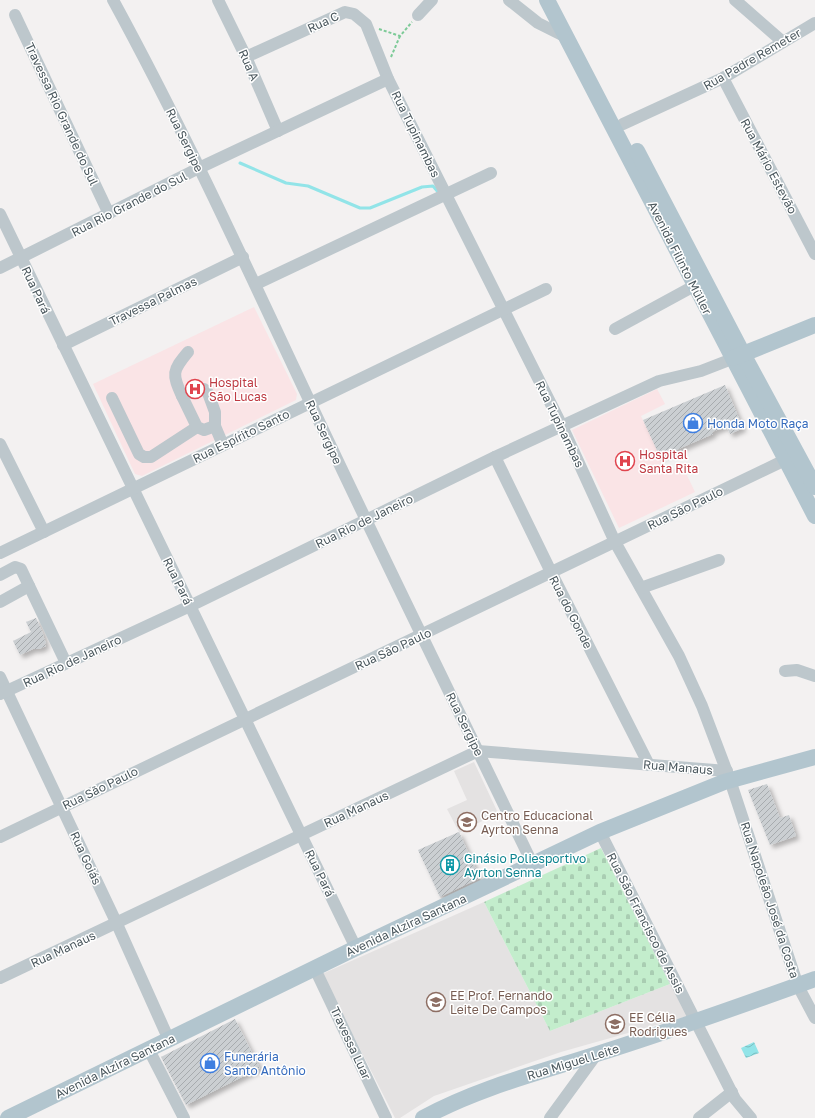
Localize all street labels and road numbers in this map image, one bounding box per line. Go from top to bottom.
street label: Rua C [305,8,341,36]
street label: Rua Padre Remeter [700,25,804,93]
street label: Travessa Rio Grande do Sul [22,40,102,188]
street label: Rua A [235,47,263,83]
street label: Rua Tupinambas [389,88,443,180]
street label: Rua Sergipe [163,106,207,174]
street label: Rua Mário Estevão [738,116,800,216]
street label: Rua Rio Grande do Sul [69,168,189,240]
street label: Avenida Filinto Müller [645,199,715,317]
street label: Rua Pará [18,264,54,316]
street label: Travessa Palmas [107,273,199,329]
street label: Rua Tupinambas [533,378,587,470]
street label: Rua Sergipe [303,398,345,467]
street label: Rua Espírito Santo [190,406,292,466]
street label: Rua São Paulo [645,483,725,533]
street label: Rua Rio de Janeiro [313,491,415,551]
street label: Rua Pará [160,555,196,607]
street label: Rua do Gonde [546,573,596,651]
street label: Rua São Paulo [353,625,433,673]
street label: Rua Rio de Janeiro [21,632,123,690]
street label: Rua Sergipe [443,690,487,758]
street label: Rua Manaus [643,756,713,778]
street label: Rua São Paulo [60,763,140,813]
street label: Rua Manaus [321,787,391,831]
street label: Rua Napoleão José da Costa [738,820,802,980]
street label: Rua Goiás [67,829,105,887]
street label: Rua Pará [302,847,338,899]
street label: Rua São Francisco de Assis [604,850,688,996]
street label: Avenida Alzira Santana [343,890,469,960]
street label: Rua Manaus [28,927,98,971]
street label: Travessa Luar [328,1004,375,1082]
street label: Avenida Alzira Santana [53,1030,177,1102]
street label: Rua Miguel Leite [525,1041,621,1083]

